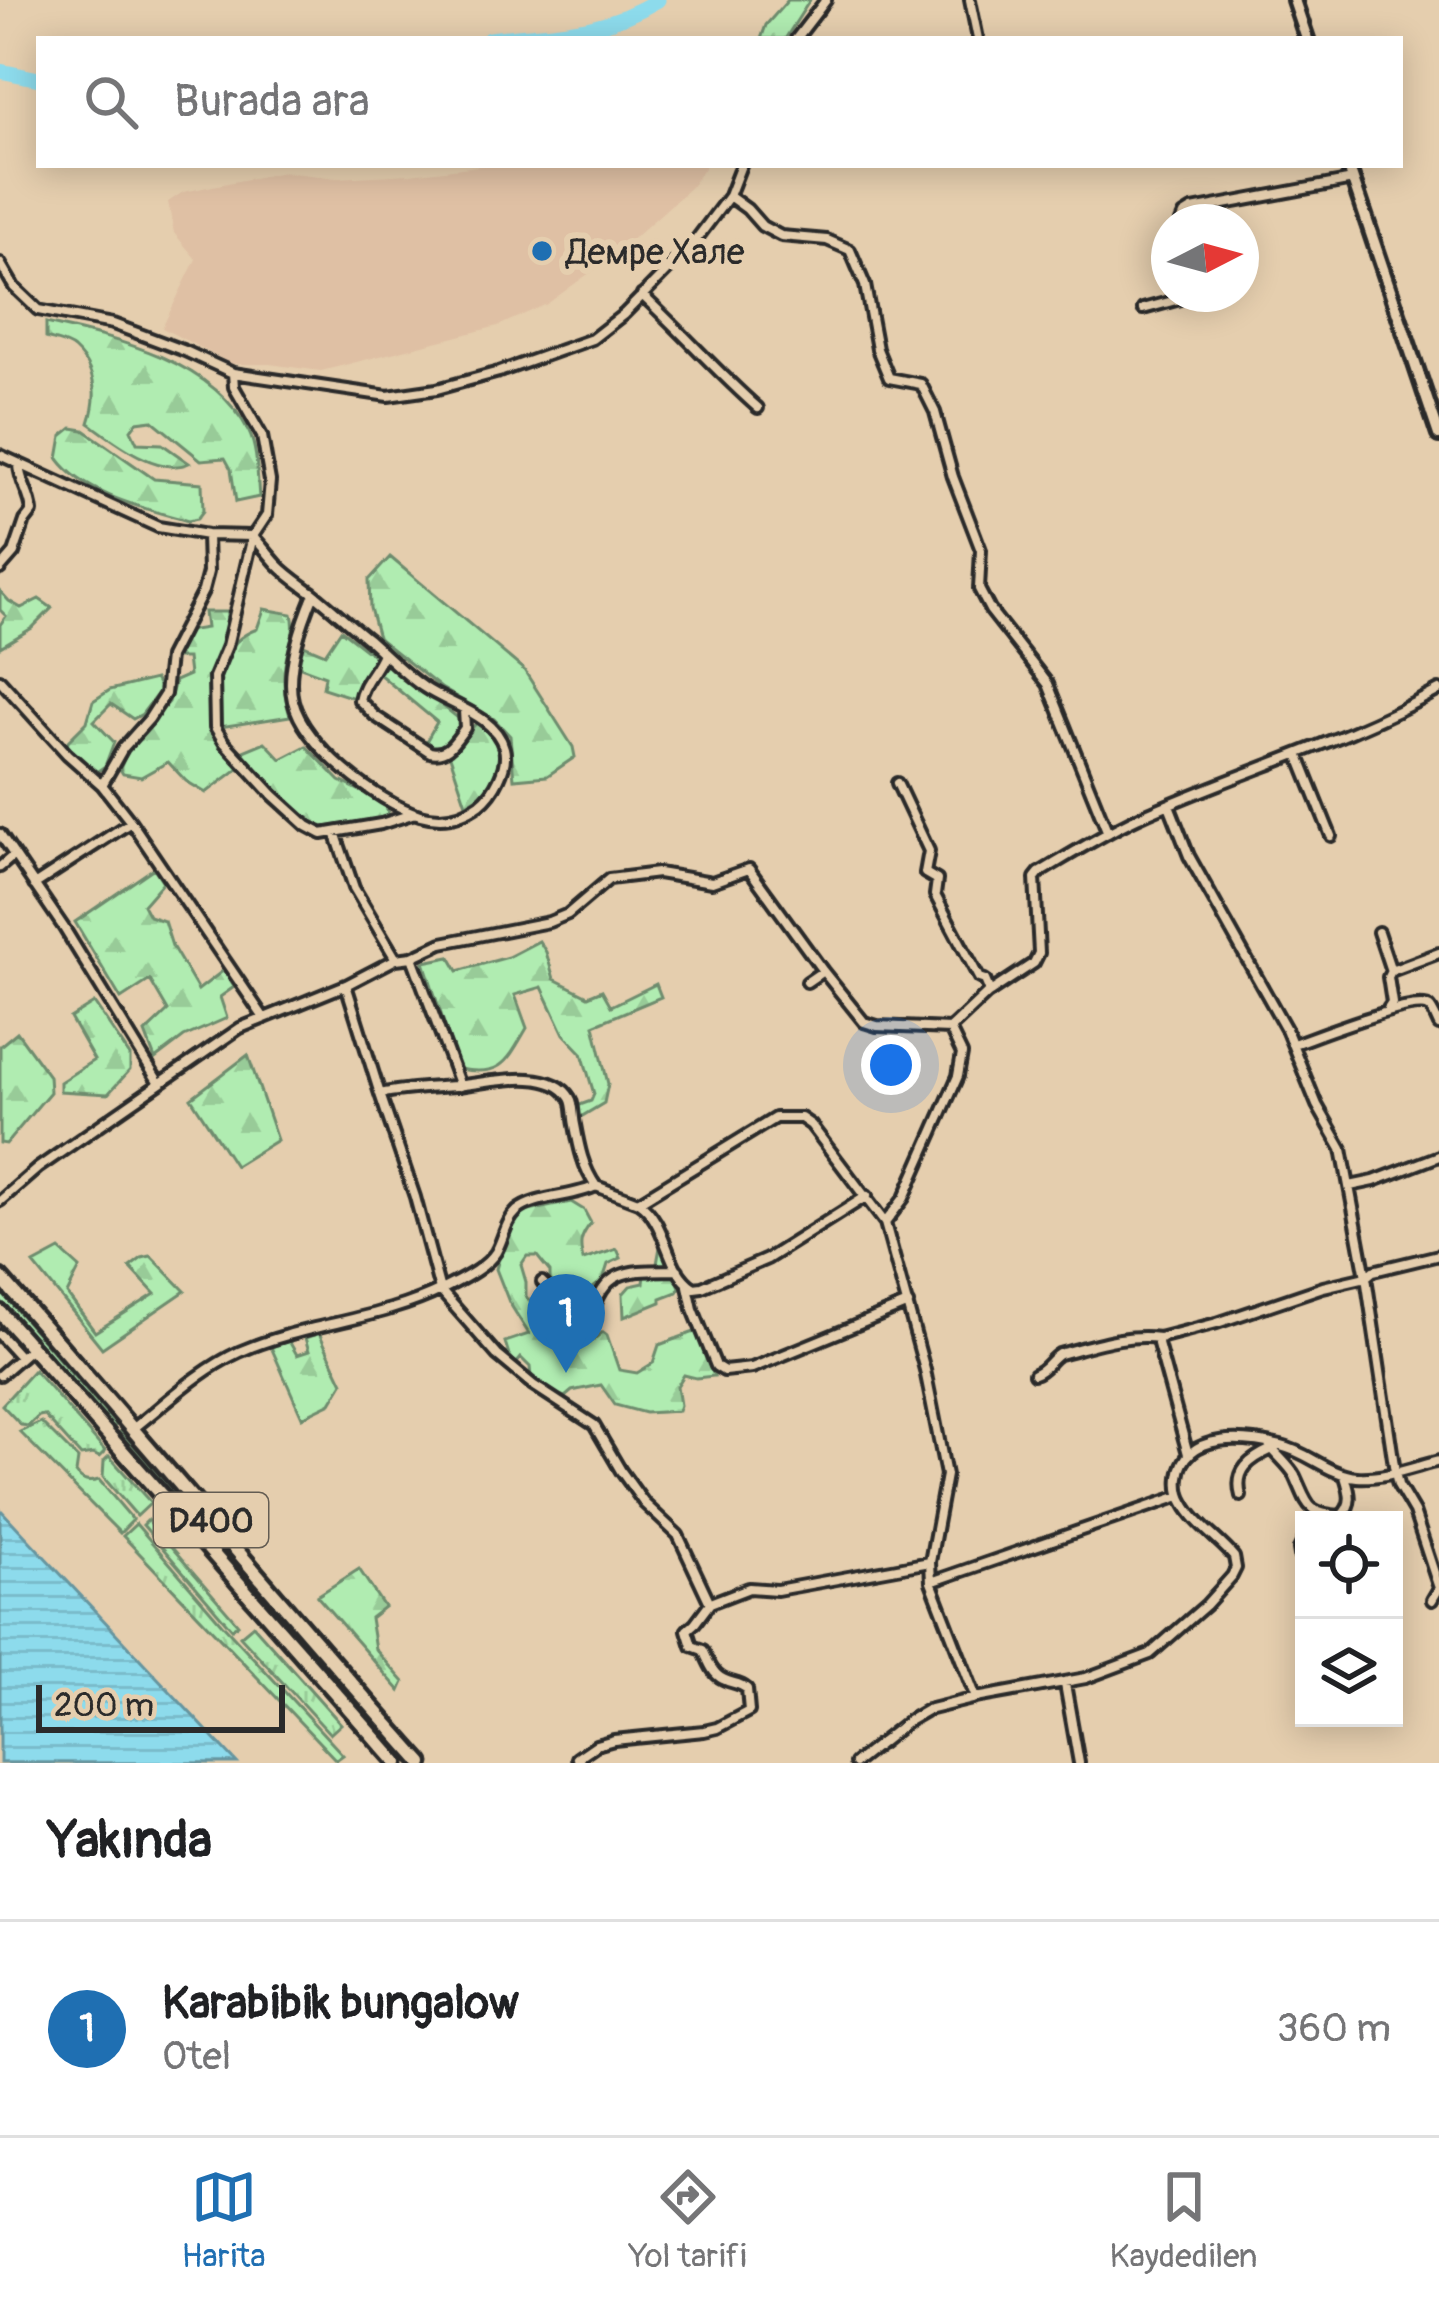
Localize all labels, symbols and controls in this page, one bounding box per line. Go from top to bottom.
search box [36,36,1403,168]
icon: search [78,69,144,135]
text: Burada ara [174,74,370,130]
north arrow [1151,204,1259,312]
place label: Демре Хале [564,230,745,275]
marker: Демре Хале [529,238,555,264]
your location [861,1035,921,1095]
pin: 1 [527,1274,605,1373]
road number: D400 [154,1493,268,1547]
map controls [1295,1511,1403,1727]
button: locate [1295,1511,1403,1619]
button: layers [1295,1619,1403,1727]
scale bar [36,1679,285,1732]
text: 200 m [54,1685,154,1726]
text: Yakında [48,1809,212,1873]
text: Karabibik bungalow [162,1976,519,2032]
text: 1 [79,2004,95,2053]
text: 360 m [1277,2004,1391,2053]
text: Otel [162,2032,231,2081]
tab: Harita [181,2164,266,2277]
tab: Yol tarifi [629,2164,747,2277]
tab: Kaydedilen [1110,2164,1258,2277]

